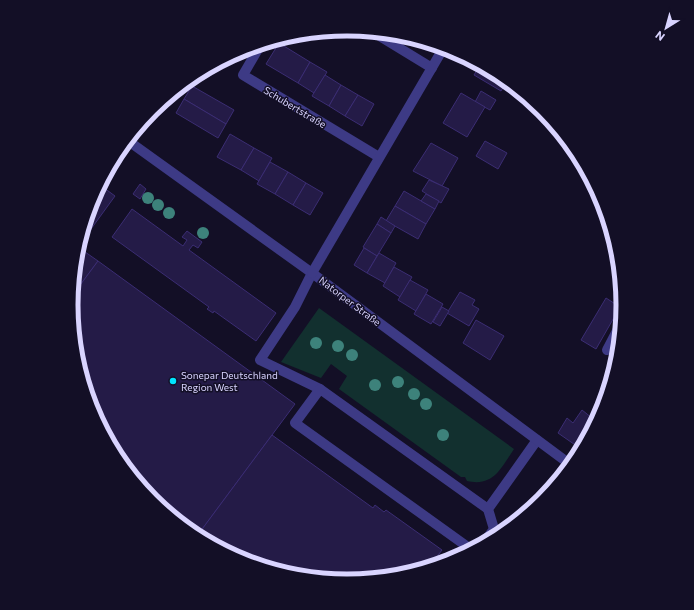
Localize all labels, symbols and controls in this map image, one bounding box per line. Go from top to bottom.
north arrow [646,8,686,48]
text: N [652,29,667,44]
street label: Schubertstraße [262,84,328,130]
street label: Natorper Straße [317,274,383,328]
place label: Sonepar Deutschland Region West [181,369,278,393]
marker: Sonepar Deutschland Region West [168,376,178,386]

